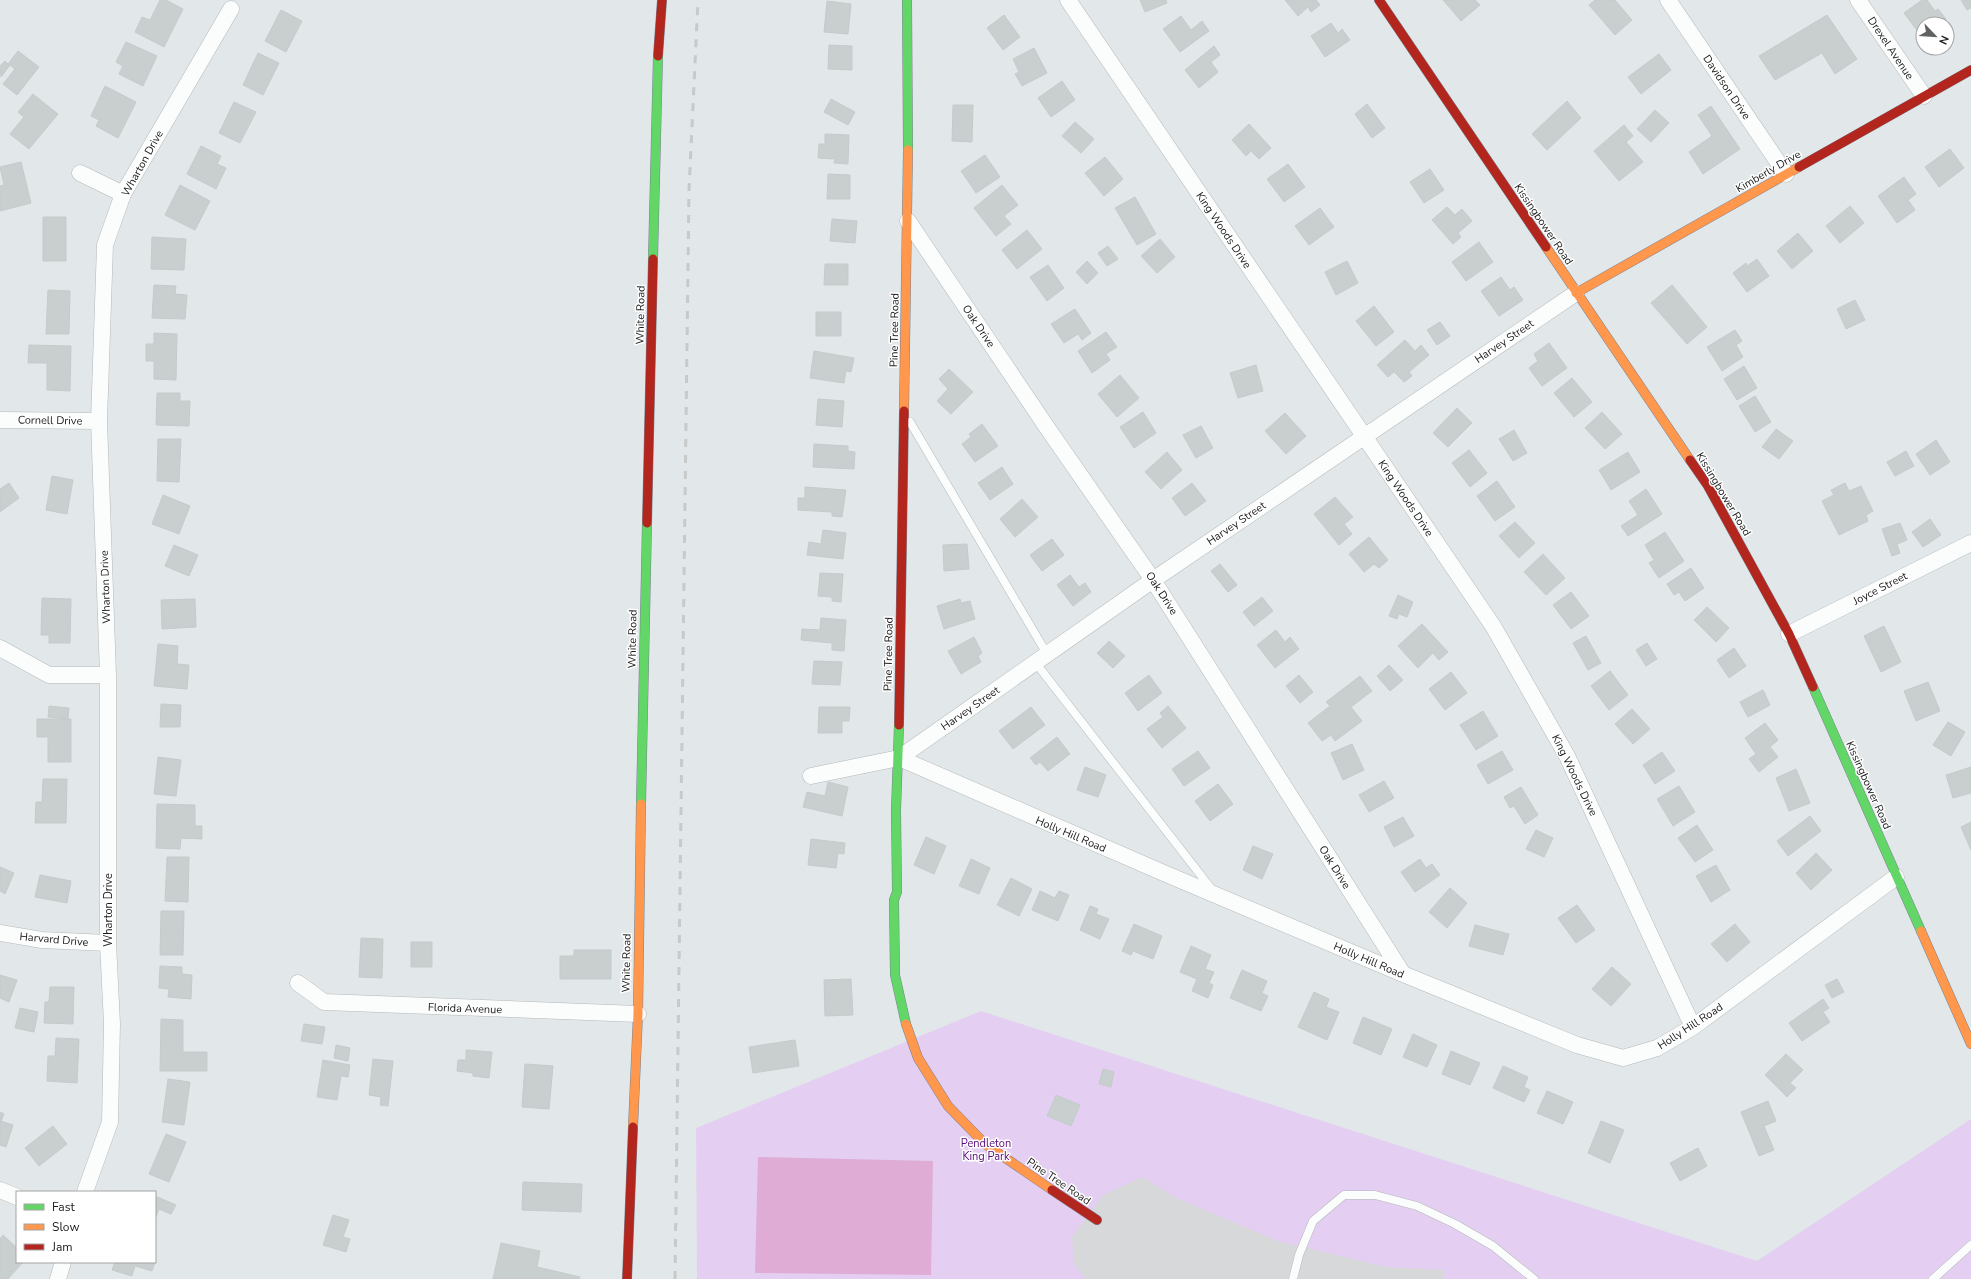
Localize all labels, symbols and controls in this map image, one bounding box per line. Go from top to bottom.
street label: Drexel Avenue [1864,14,1917,83]
north arrow [1915,16,1955,56]
text: N [1935,33,1952,47]
street label: Davidson Drive [1699,52,1754,123]
street label: Wharton Drive [118,127,167,199]
street label: Kimberly Drive [1733,147,1804,196]
street label: Kissingbower Road [1511,181,1576,268]
street label: King Woods Drive [1192,189,1255,272]
street label: White Road [632,285,649,345]
street label: Pine Tree Road [886,293,903,367]
street label: Oak Drive [959,302,998,351]
street label: Harvey Street [1472,316,1537,367]
street label: Cornell Drive [18,412,83,429]
street label: Kissingbower Road [1693,450,1754,539]
street label: King Woods Drive [1374,457,1437,540]
street label: Harvey Street [1204,498,1269,549]
street label: Wharton Drive [97,550,114,624]
street label: Joyce Street [1850,568,1910,609]
street label: Oak Drive [1142,569,1181,618]
street label: White Road [624,609,641,669]
street label: Pine Tree Road [880,617,897,691]
street label: Harvey Street [938,683,1003,734]
street label: King Woods Drive [1548,732,1601,819]
street label: Kissingbower Road [1842,739,1895,832]
street label: Holly Hill Road [1033,813,1108,856]
street label: Oak Drive [1315,843,1354,892]
street label: Wharton Drive [101,873,116,947]
street label: Harvard Drive [19,929,89,950]
street label: White Road [618,933,635,993]
street label: Holly Hill Road [1331,939,1406,982]
street label: Florida Avenue [428,1000,503,1017]
street label: Holly Hill Road [1655,1000,1726,1053]
park label: Pendleton King Park [961,1136,1011,1164]
street label: Pine Tree Road [1024,1154,1094,1208]
legend [16,1191,156,1263]
text: Fast [52,1199,75,1215]
text: Slow [52,1219,80,1235]
text: Jam [51,1239,73,1255]

